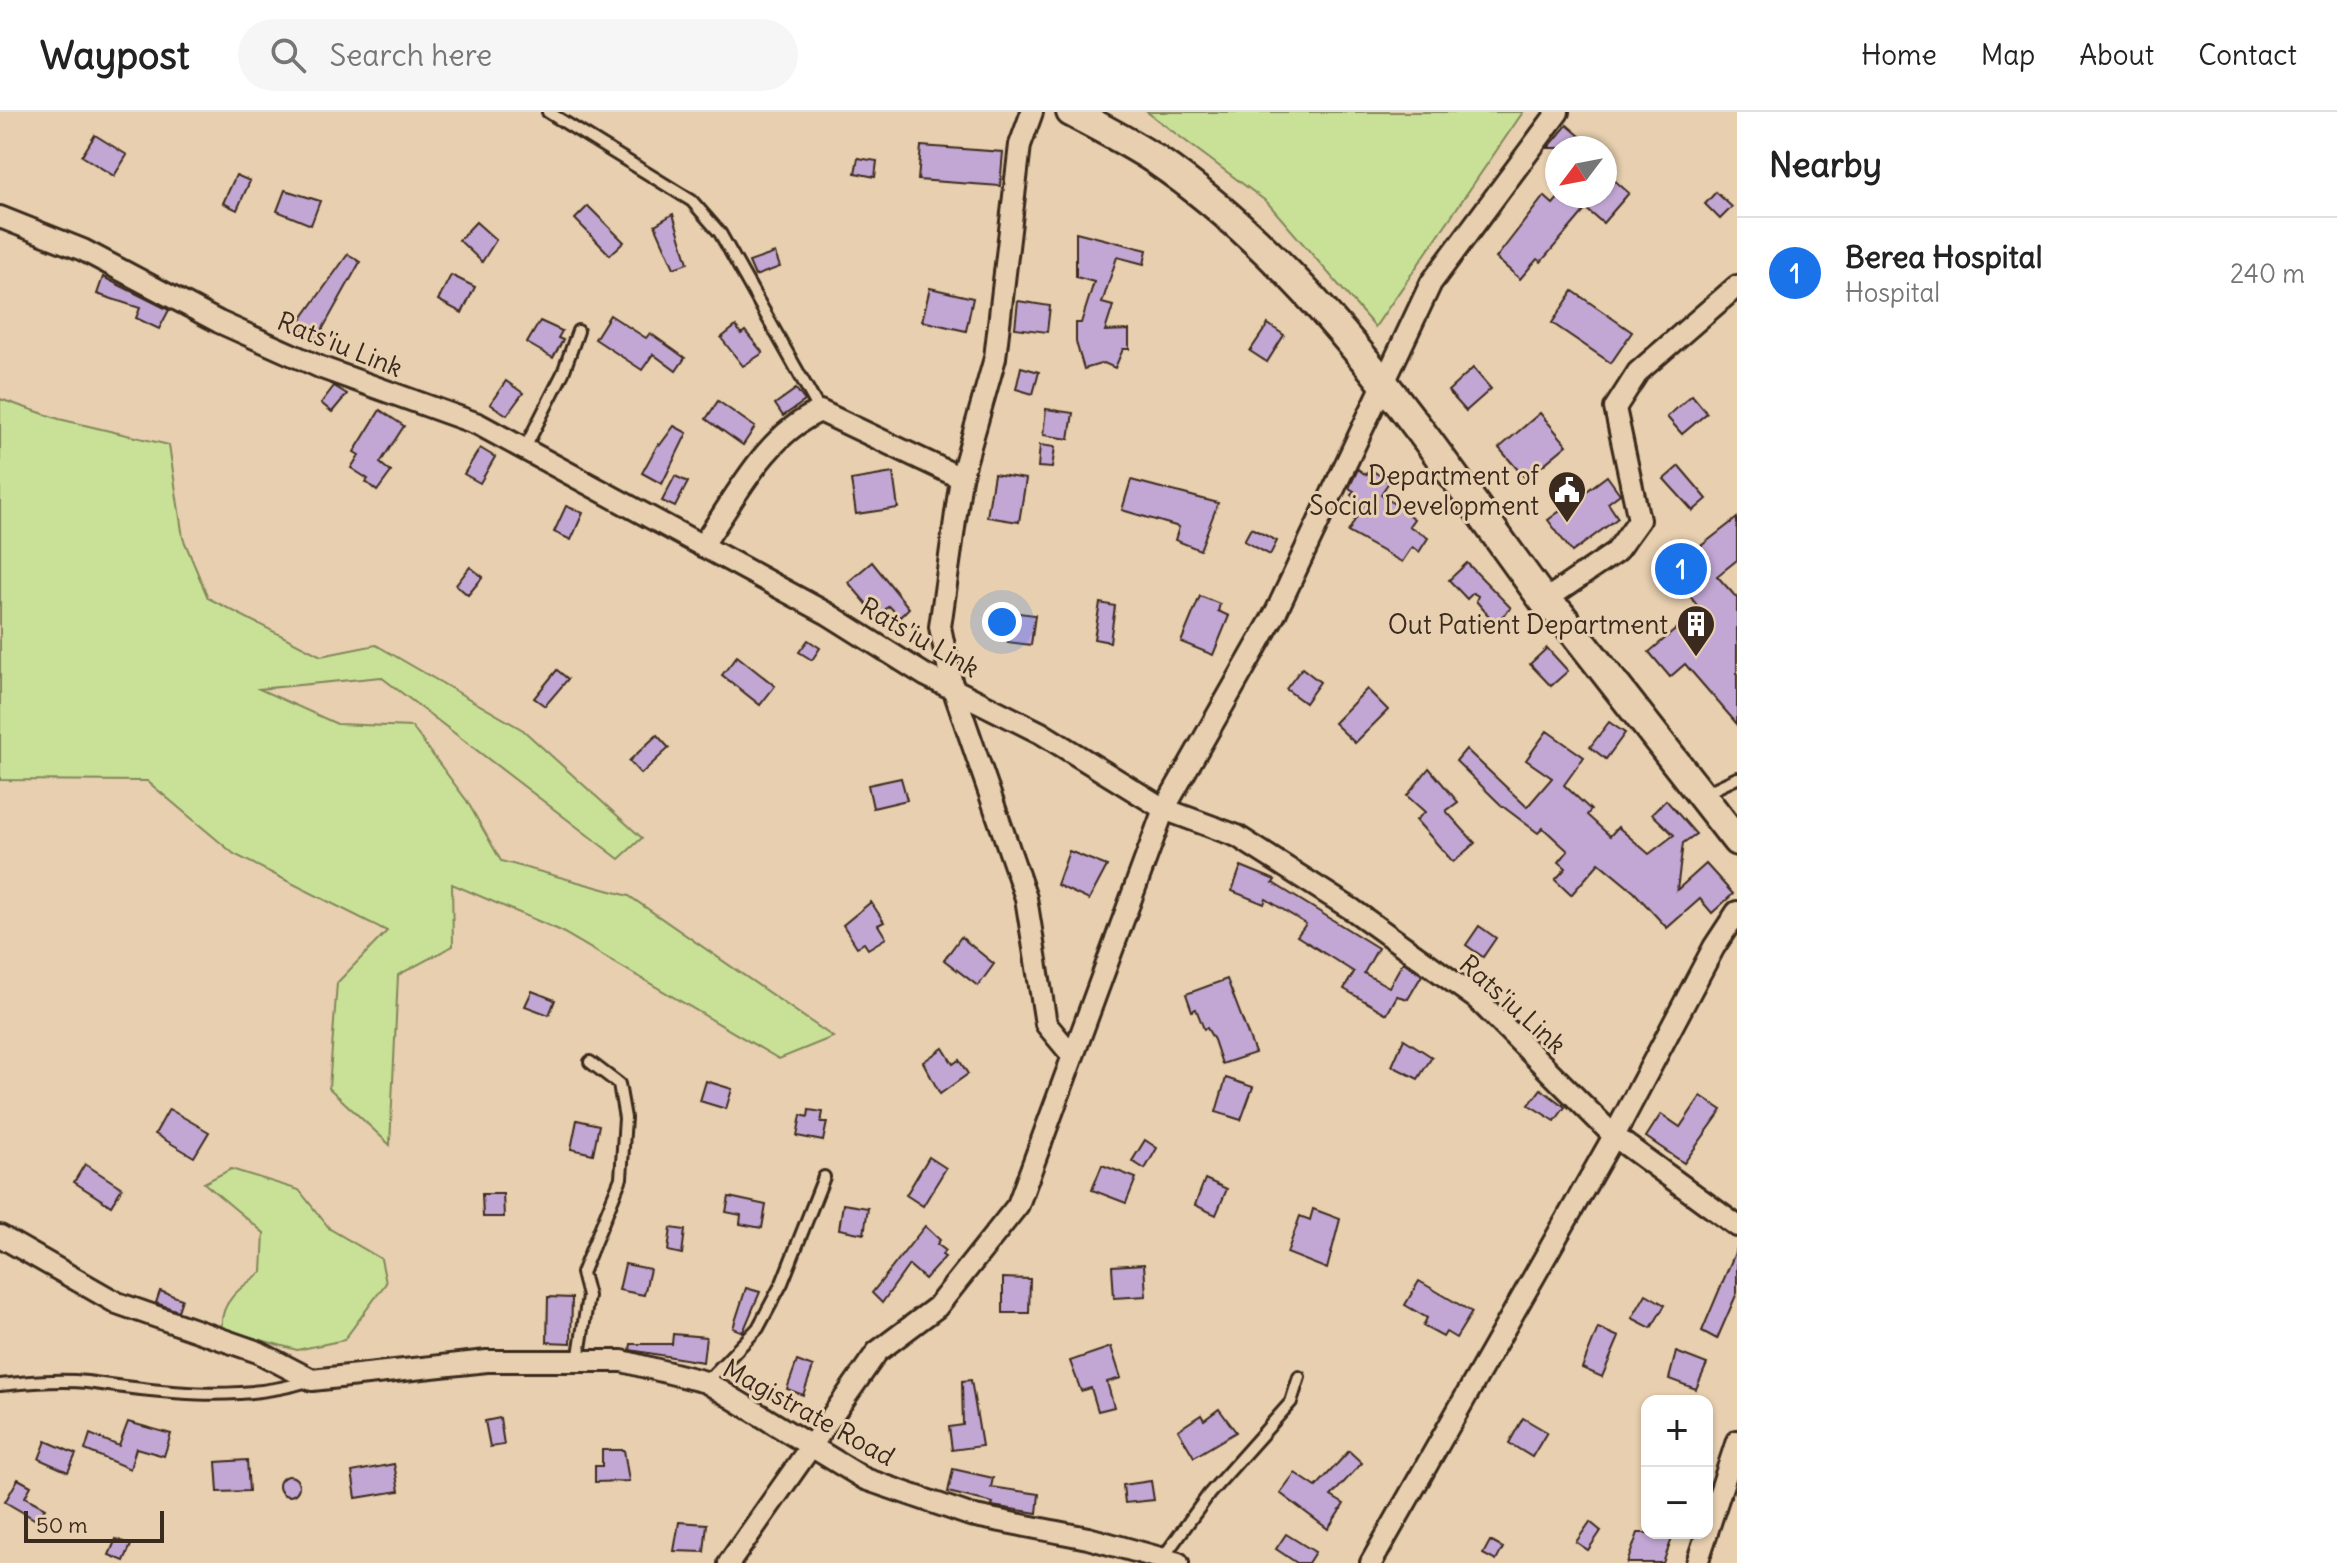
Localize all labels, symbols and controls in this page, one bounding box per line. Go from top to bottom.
search box [238,19,798,91]
text: Waypost [40,32,190,79]
icon: search [266,33,310,77]
text: Search here [330,36,492,74]
text: Home [1861,37,1937,73]
text: Map [1981,37,2035,73]
text: About [2079,37,2154,73]
text: Contact [2198,37,2297,73]
north arrow [1545,136,1617,208]
text: Nearby [1769,143,1882,186]
text: Berea Hospital [1845,238,2042,276]
text: 1 [1790,257,1800,290]
text: 240 m [2230,257,2305,290]
text: Hospital [1845,276,1940,309]
street label: Rats'iu Link [273,304,407,384]
place label: Department of Social Development [1309,459,1539,522]
public building icon: Department of Social Development [1546,469,1588,524]
pin: 1 [1655,539,1707,599]
street label: Rats'iu Link [854,590,986,684]
your location [982,602,1022,642]
building icon: Out Patient Department [1675,603,1717,658]
place label: Out Patient Department [1388,608,1668,641]
street label: Rats'iu Link [1453,947,1573,1061]
street label: Magistrate Road [717,1351,901,1473]
map controls [1641,1395,1713,1539]
button: + [1641,1395,1713,1467]
button: − [1641,1467,1713,1539]
scale bar [24,1507,164,1543]
text: 50 m [36,1511,88,1539]

